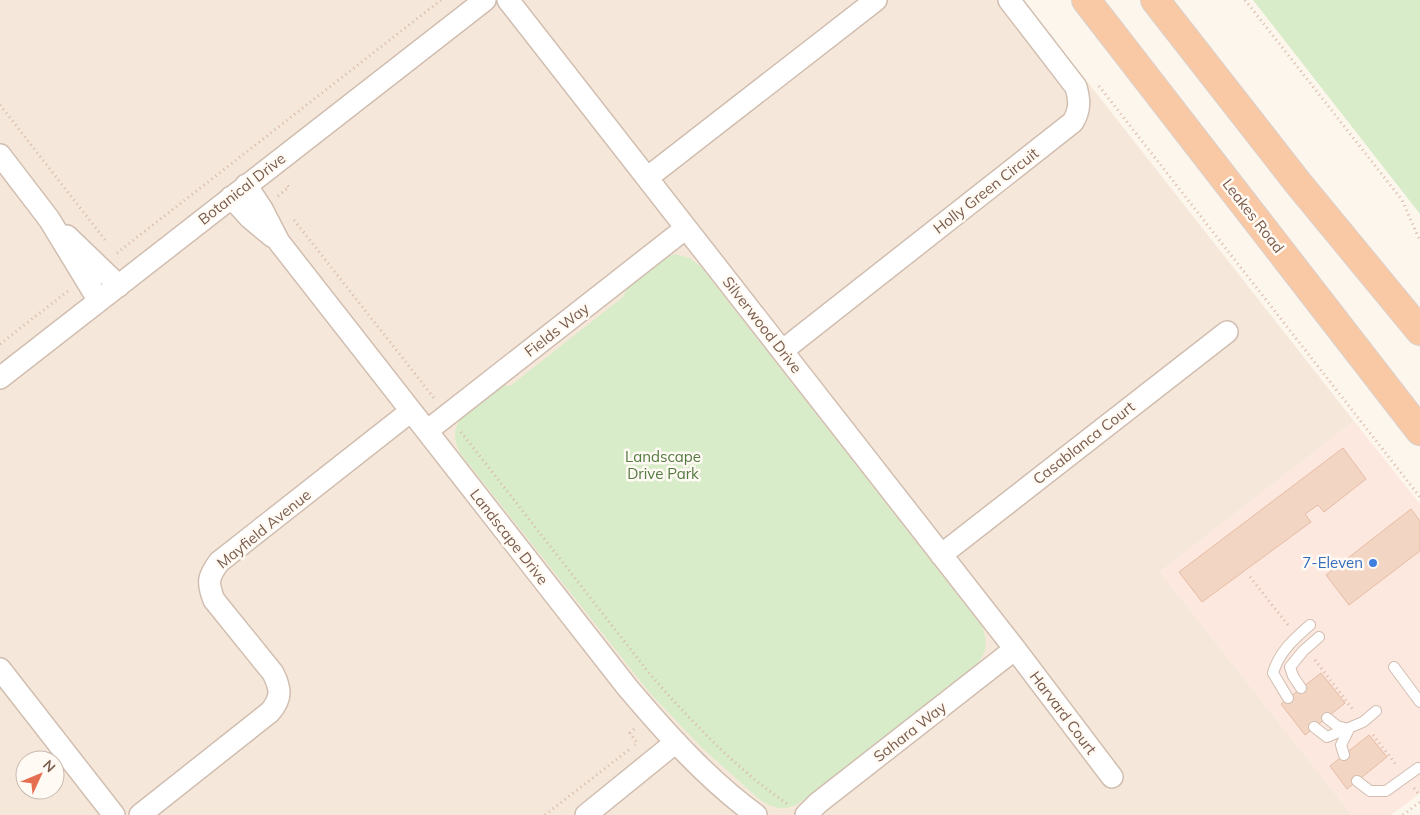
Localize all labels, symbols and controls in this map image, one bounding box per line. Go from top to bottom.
street label: Holly Green Circuit [929,144,1042,238]
street label: Botanical Drive [194,149,289,229]
street label: Leakes Road [1218,175,1288,257]
street label: Silverwood Drive [719,273,806,377]
street label: Fields Way [521,298,593,361]
street label: Casablanca Court [1029,397,1138,488]
park label: Landscape Drive Park [625,447,701,483]
street label: Mayfield Avenue [213,485,314,572]
street label: Landscape Drive [466,485,553,588]
place label: 7-Eleven [1302,553,1363,572]
marker: 7-Eleven [1367,557,1379,569]
street label: Harvard Court [1026,667,1101,758]
street label: Sahara Way [870,697,950,766]
north arrow [15,750,65,800]
text: N [39,756,59,776]

